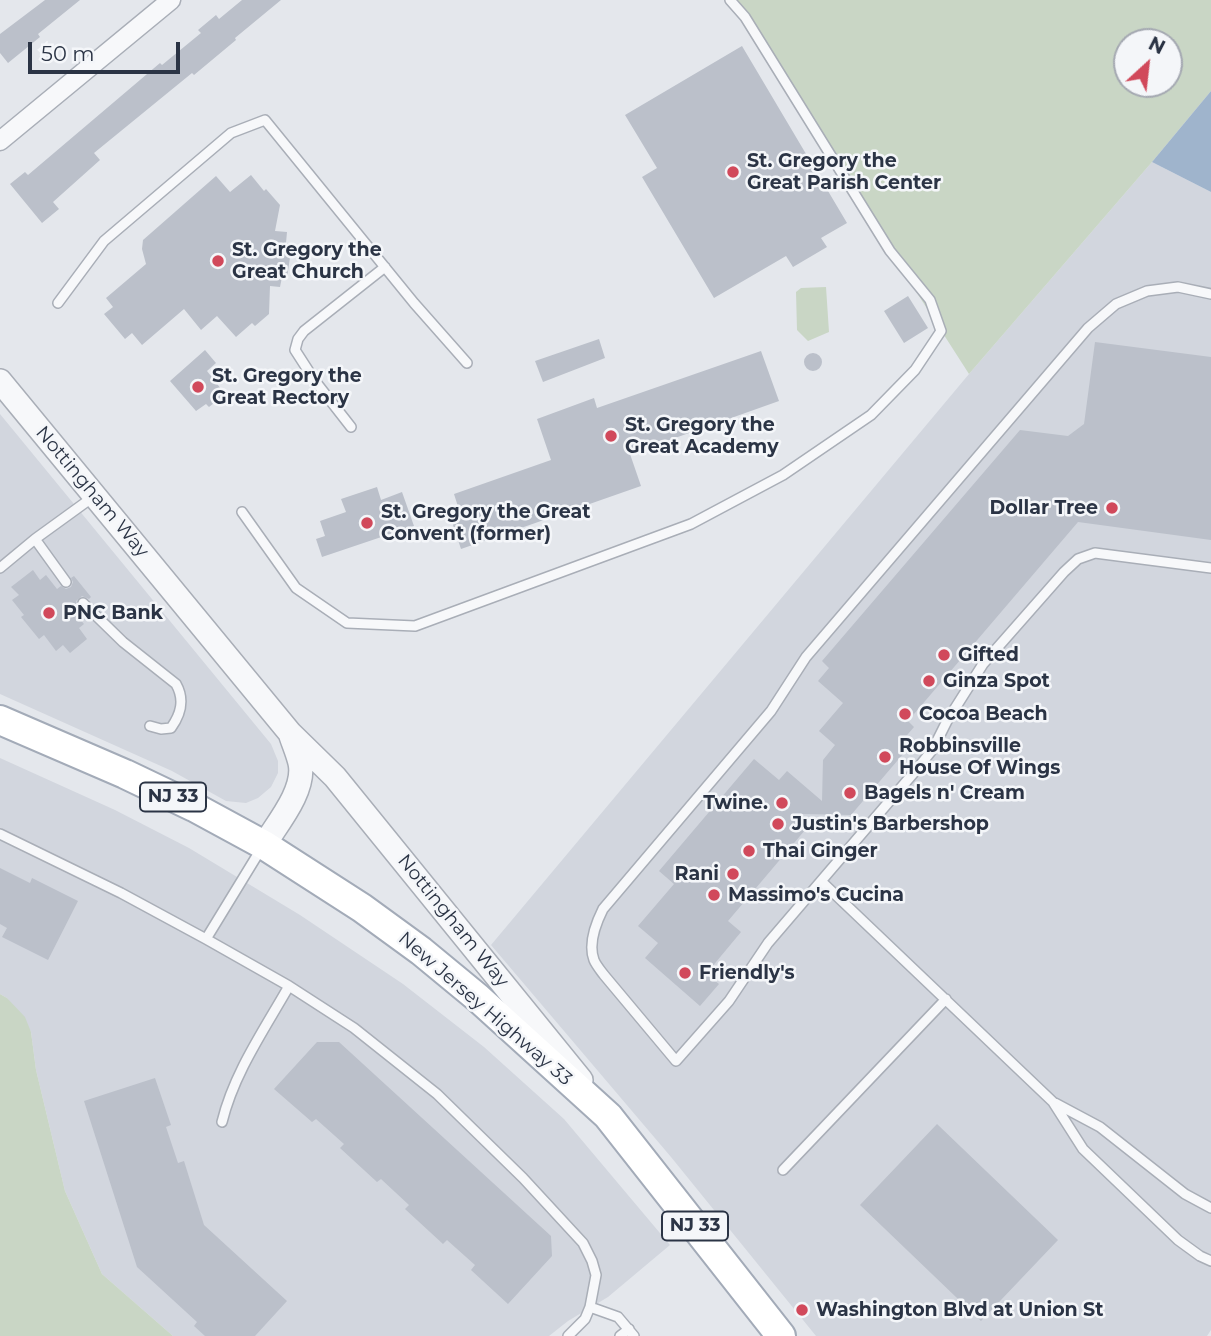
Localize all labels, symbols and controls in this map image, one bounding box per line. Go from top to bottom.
scale bar [32,28,184,72]
north arrow [1113,28,1183,98]
text: N [1145,32,1169,59]
text: 50 m [41,41,95,66]
place label: St. Gregory the Great Parish Center [747,150,941,194]
marker: St. Gregory the Great Parish Center [725,164,741,180]
place label: St. Gregory the Great Church [232,239,382,283]
marker: St. Gregory the Great Church [210,253,226,269]
place label: St. Gregory the Great Rectory [212,365,362,409]
marker: St. Gregory the Great Rectory [190,379,206,395]
place label: St. Gregory the Great Academy [625,414,778,458]
street label: Nottingham Way [31,422,153,562]
marker: St. Gregory the Great Academy [603,428,619,444]
place label: Dollar Tree [990,497,1098,519]
marker: Dollar Tree [1104,500,1120,516]
place label: St. Gregory the Great Convent (former) [381,501,590,545]
marker: St. Gregory the Great Convent (former) [359,515,375,531]
place label: PNC Bank [63,602,163,624]
marker: PNC Bank [41,605,57,621]
place label: Gifted [958,644,1019,666]
marker: Gifted [936,647,952,663]
place label: Ginza Spot [943,670,1050,692]
marker: Ginza Spot [921,673,937,689]
place label: Cocoa Beach [919,703,1048,725]
marker: Cocoa Beach [897,706,913,722]
place label: Robbinsville House Of Wings [899,735,1060,779]
marker: Robbinsville House Of Wings [877,749,893,765]
road number: NJ 33 [140,782,206,812]
place label: Bagels n' Cream [864,782,1025,804]
marker: Bagels n' Cream [842,785,858,801]
place label: Twine. [703,792,768,814]
marker: Twine. [774,795,790,811]
place label: Justin's Barbershop [792,813,989,835]
marker: Justin's Barbershop [770,816,786,832]
place label: Thai Ginger [763,840,878,862]
marker: Thai Ginger [741,843,757,859]
street label: Nottingham Way [393,850,513,992]
place label: Rani [675,863,719,885]
marker: Rani [725,866,741,882]
place label: Massimo's Cucina [728,884,904,906]
marker: Massimo's Cucina [706,887,722,903]
street label: New Jersey Highway 33 [393,927,577,1091]
place label: Friendly's [699,962,795,984]
marker: Friendly's [677,965,693,981]
road number: NJ 33 [662,1212,728,1240]
place label: Washington Blvd at Union St [816,1299,1103,1321]
marker: Washington Blvd at Union St [794,1302,810,1318]

